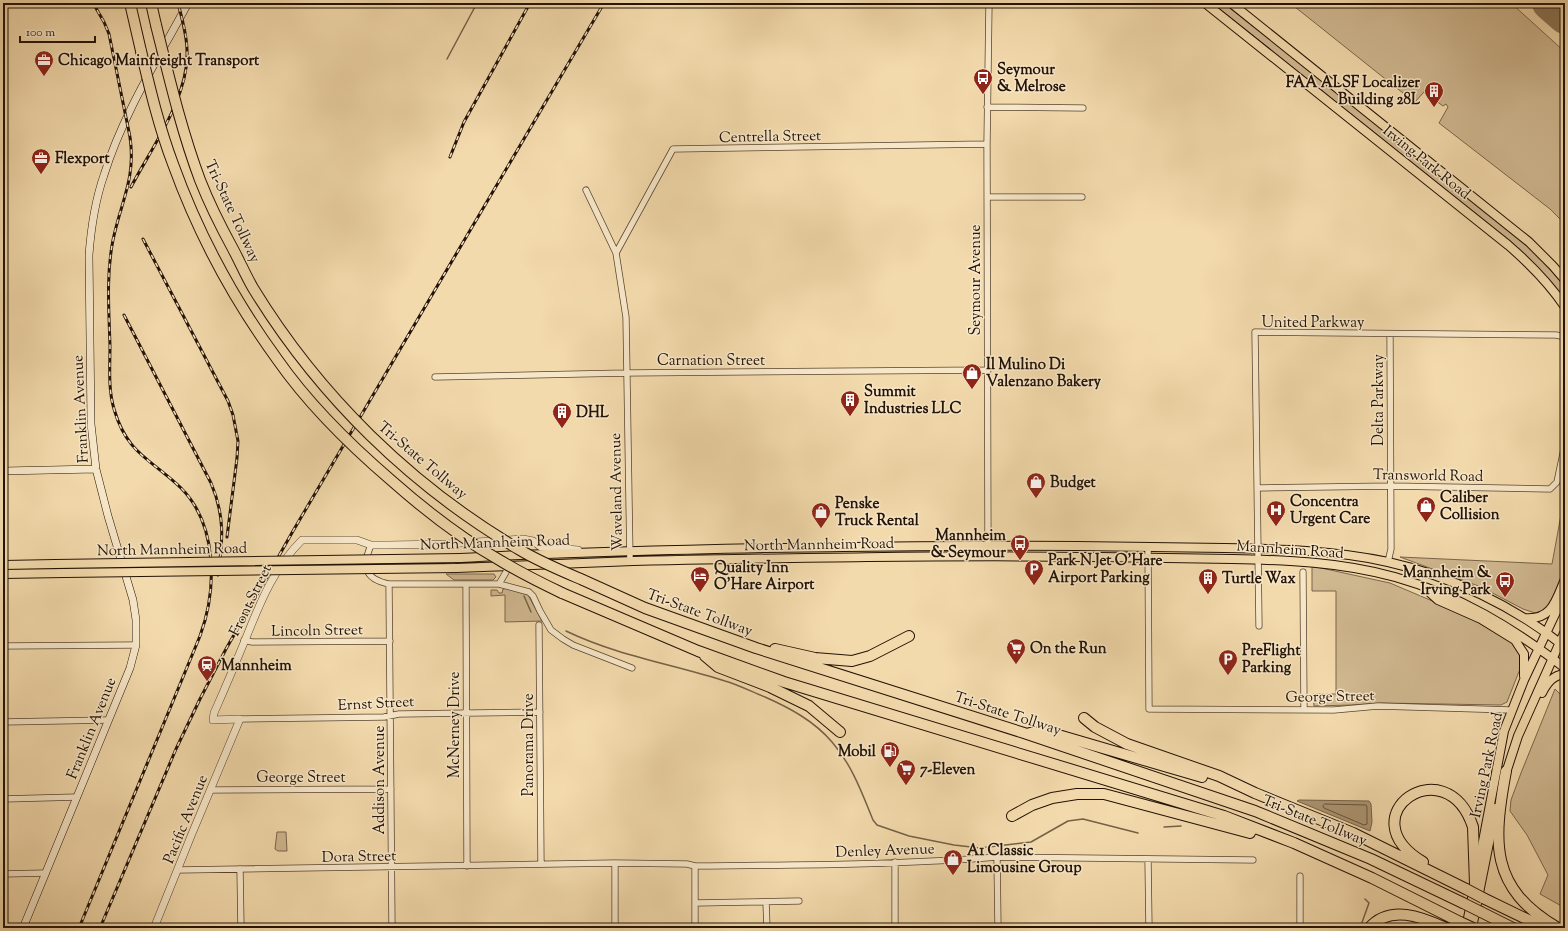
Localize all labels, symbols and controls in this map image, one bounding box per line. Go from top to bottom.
scale bar [20,18,95,44]
text: 100 m [26,24,55,42]
office icon: Chicago Mainfreight Transport [33,49,55,77]
place label: Chicago Mainfreight Transport [58,51,260,72]
place label: Seymour & Melrose [997,60,1066,98]
bus stop icon: Seymour & Melrose [972,67,994,95]
place label: FAA ALSF Localizer Building 28L [1286,73,1421,111]
building icon: FAA ALSF Localizer Building 28L [1423,80,1445,108]
street label: Irving Park Road [1378,121,1475,205]
street label: Centrella Street [719,126,821,149]
office icon: Flexport [30,147,52,175]
place label: Flexport [55,149,110,170]
street label: Tri-State Tollway [199,157,265,267]
street label: Seymour Avenue [966,224,987,336]
street label: United Parkway [1262,313,1365,334]
street label: Carnation Street [657,351,765,372]
street label: Franklin Avenue [68,354,95,464]
street label: Delta Parkway [1369,354,1390,446]
place label: Il Mulino Di Valenzano Bakery [986,355,1102,393]
shop icon: Il Mulino Di Valenzano Bakery [961,362,983,390]
place label: Summit Industries LLC [864,382,962,420]
building icon: Summit Industries LLC [839,389,861,417]
building icon: DHL [551,401,573,429]
place label: DHL [576,403,610,424]
street label: Tri-State Tollway [373,417,472,505]
street label: Waveland Avenue [606,433,629,551]
street label: Transworld Road [1373,465,1484,488]
shop icon: Budget [1025,471,1047,499]
place label: Budget [1050,473,1097,494]
place label: Caliber Collision [1440,488,1500,526]
place label: Concentra Urgent Care [1290,492,1370,530]
place label: Penske Truck Rental [835,494,920,532]
shop icon: Caliber Collision [1415,495,1437,523]
hospital icon: Concentra Urgent Care [1265,499,1287,527]
shop icon: Penske Truck Rental [810,501,832,529]
place label: Mannheim & Seymour [931,526,1007,564]
street label: North Mannheim Road [420,530,571,557]
bus stop icon: Mannheim & Seymour [1009,533,1031,561]
street label: North Mannheim Road [744,534,895,557]
street label: Mannheim Road [1235,536,1345,565]
street label: North Mannheim Road [97,539,248,562]
place label: Park N Jet O'Hare Airport Parking [1048,551,1163,589]
place label: Quality Inn O'Hare Airport [714,558,815,596]
parking icon: Park N Jet O'Hare Airport Parking [1023,558,1045,586]
street label: Front Street [225,561,278,640]
place label: Mannheim & Irving Park [1403,563,1492,601]
hotel icon: Quality Inn O'Hare Airport [689,565,711,593]
building icon: Turtle Wax [1197,567,1219,595]
place label: Turtle Wax [1222,569,1297,590]
bus stop icon: Mannheim & Irving Park [1494,570,1516,598]
street label: Tri-State Tollway [644,585,756,642]
street label: Lincoln Street [271,620,363,643]
supermarket icon: On the Run [1005,637,1027,665]
place label: On the Run [1030,639,1107,660]
place label: PreFlight Parking [1242,641,1302,679]
parking icon: PreFlight Parking [1217,648,1239,676]
station icon: Mannheim [196,654,218,682]
place label: Mannheim [221,656,292,677]
street label: McNerney Drive [445,672,466,778]
street label: Franklin Avenue [62,674,122,783]
street label: George Street [1285,686,1375,709]
street label: Tri-State Tollway [951,687,1064,742]
street label: Ernst Street [337,692,415,717]
street label: Panorama Drive [519,693,540,797]
street label: Irving Park Road [1466,710,1509,820]
street label: Addison Avenue [370,726,391,834]
fuel station icon: Mobil [879,740,901,768]
place label: Mobil [838,742,877,763]
supermarket icon: 7-Eleven [895,758,917,786]
place label: 7-Eleven [920,760,976,781]
street label: George Street [256,768,346,789]
street label: Pacific Avenue [159,772,214,867]
street label: Tri-State Tollway [1259,791,1370,852]
street label: Denley Avenue [835,839,935,864]
place label: A1 Classic Limousine Group [967,841,1082,879]
street label: Dora Street [322,846,396,869]
shop icon: A1 Classic Limousine Group [942,848,964,876]

